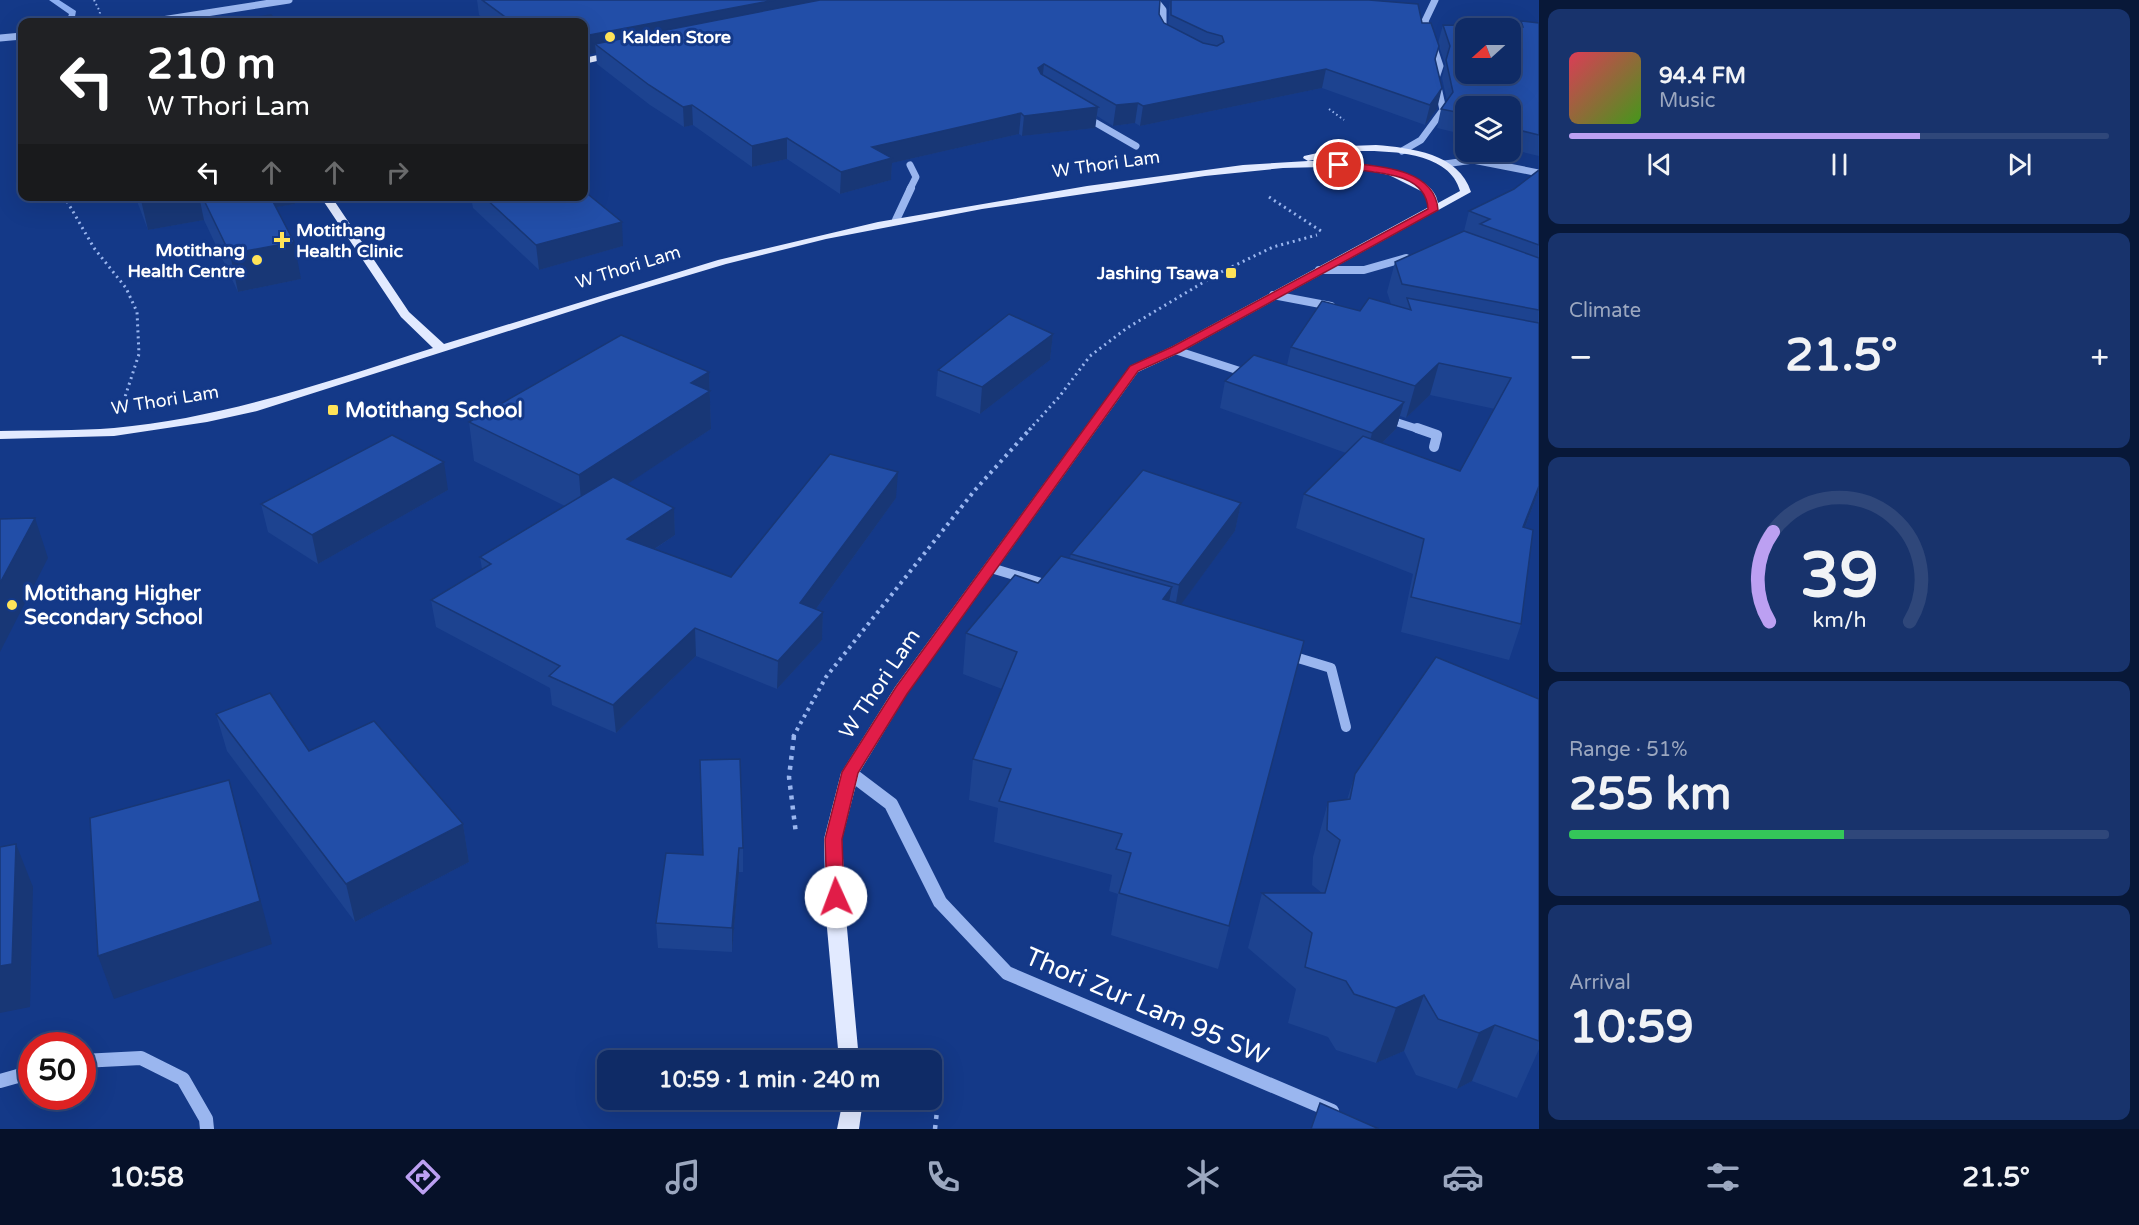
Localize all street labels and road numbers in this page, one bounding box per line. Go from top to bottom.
street label: W Thori Lam [1051,146,1161,182]
street label: W Thori Lam [573,241,683,293]
street label: W Thori Lam [110,381,220,419]
street label: W Thori Lam [834,624,926,744]
street label: Thori Zur Lam 95 SW [1021,941,1273,1071]

